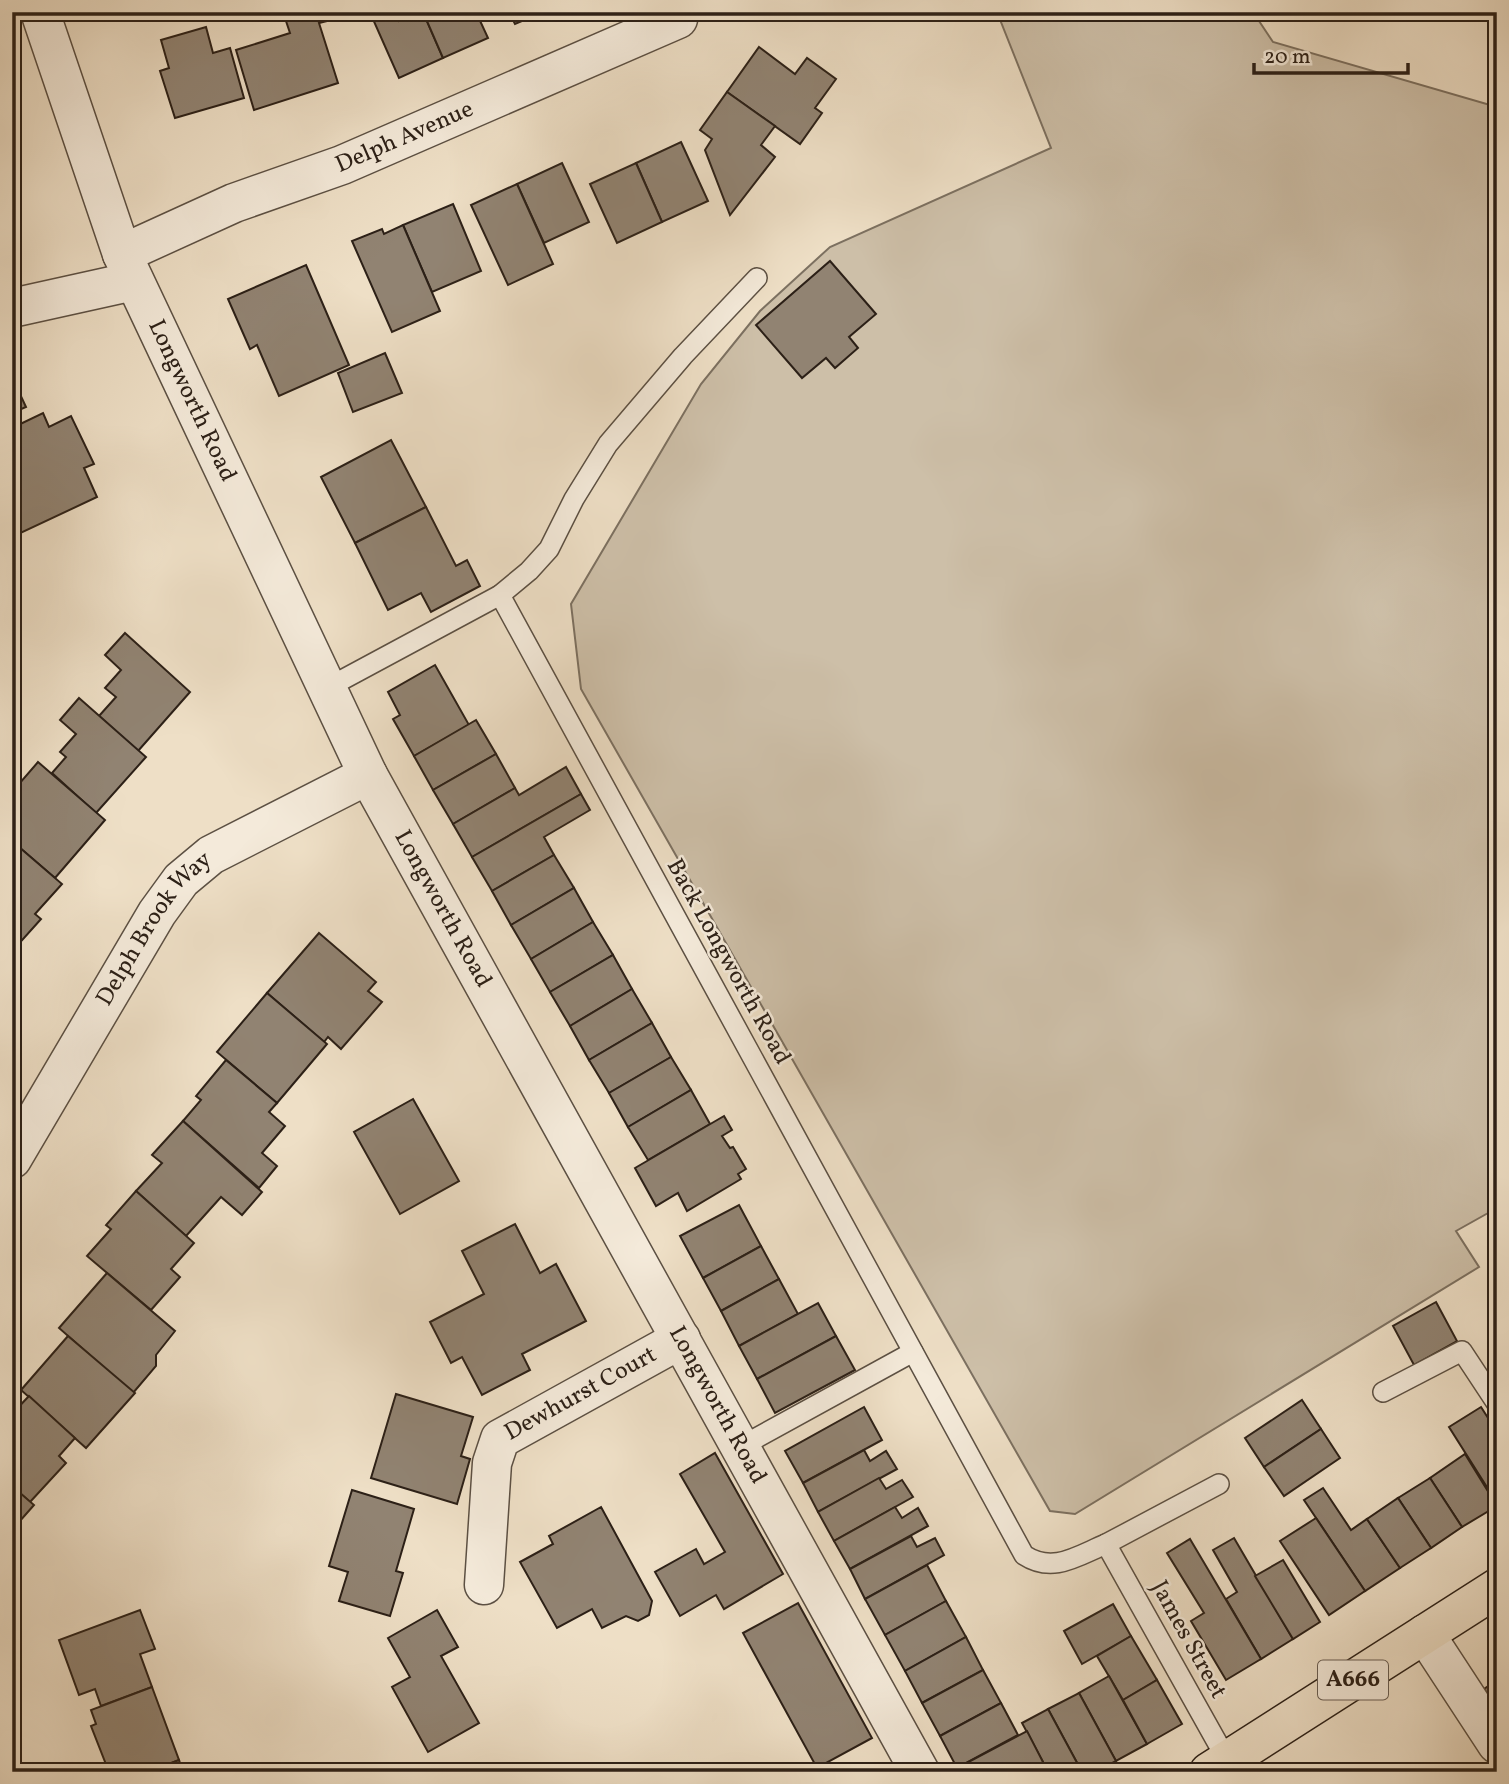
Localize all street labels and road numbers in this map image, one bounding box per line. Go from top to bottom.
street label: Delph Avenue [330,93,479,183]
street label: Longworth Road [138,314,244,488]
street label: Longworth Road [385,824,500,994]
street label: Delph Brook Way [89,844,220,1013]
street label: Back Longworth Road [657,853,799,1071]
street label: Longworth Road [659,1320,774,1490]
street label: Dewhurst Court [499,1339,663,1450]
street label: James Street [1142,1575,1234,1705]
road number: A666 [1318,1660,1388,1700]

